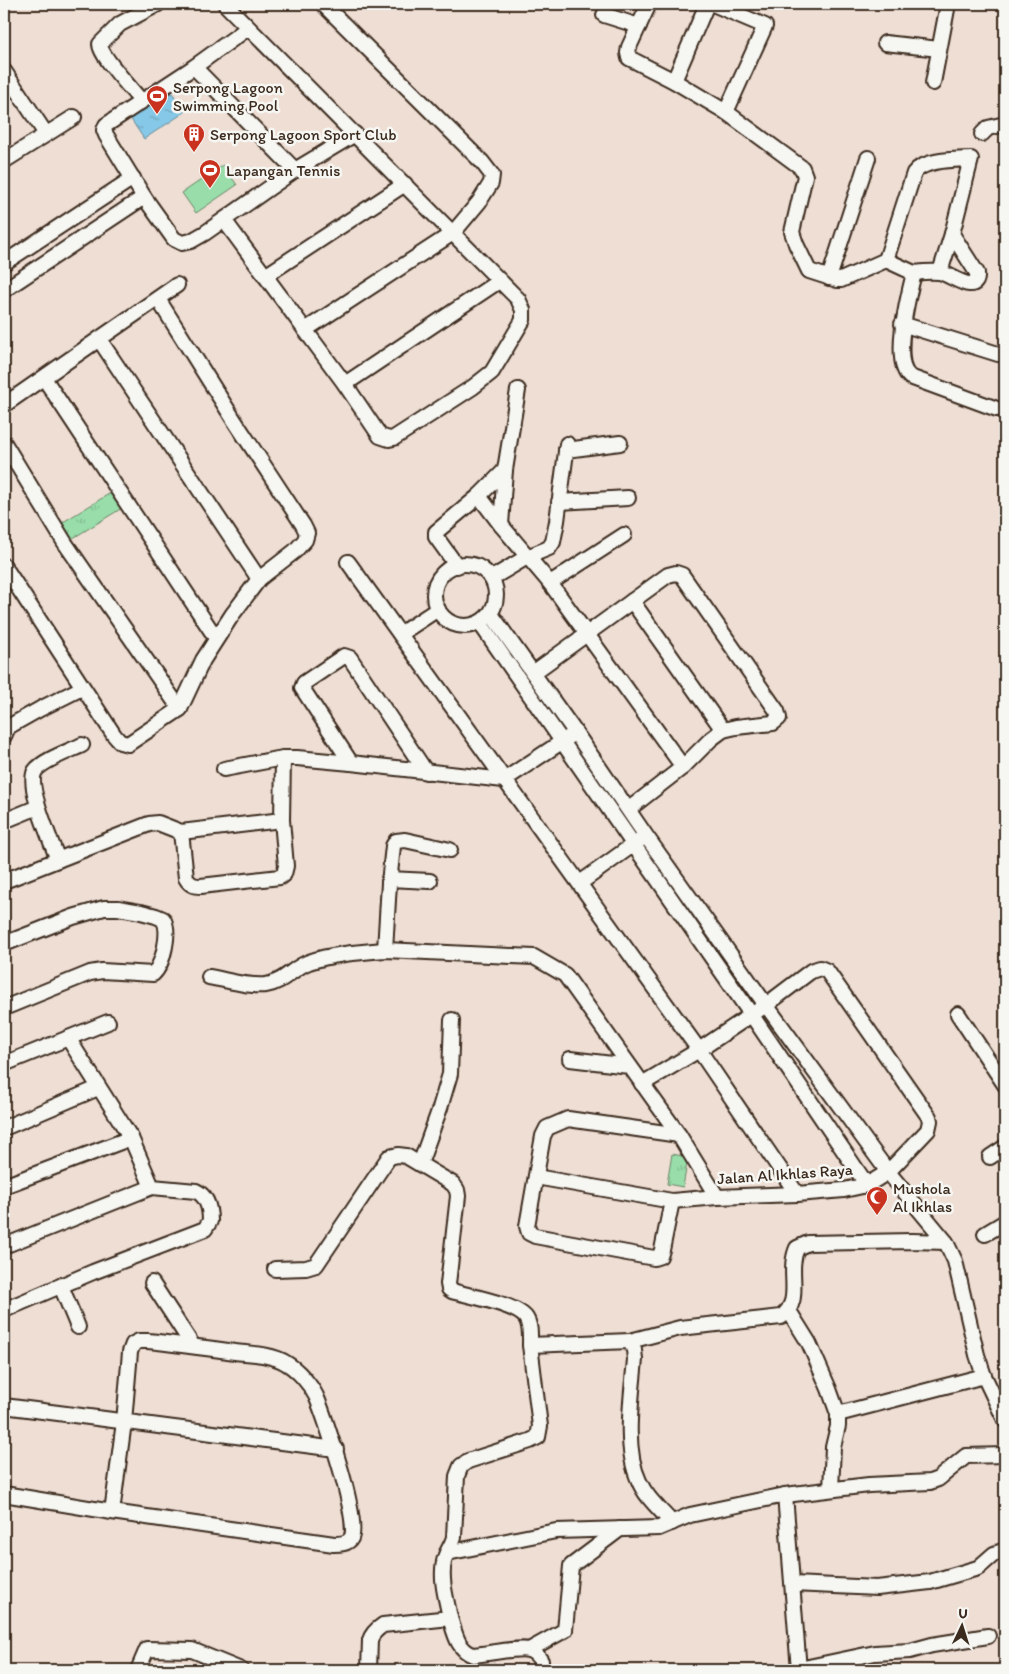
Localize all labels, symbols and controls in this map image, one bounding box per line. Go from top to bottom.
place label: Serpong Lagoon Swimming Pool [173,78,283,115]
sports icon: Serpong Lagoon Swimming Pool [145,84,169,115]
building icon: Serpong Lagoon Sport Club [182,122,206,153]
place label: Serpong Lagoon Sport Club [210,125,397,144]
sports icon: Lapangan Tennis [198,158,222,189]
place label: Lapangan Tennis [226,161,340,180]
street label: Jalan Al Ikhlas Raya [716,1160,854,1188]
place label: Mushola Al Ikhlas [893,1179,952,1216]
mosque icon: Mushola Al Ikhlas [865,1185,889,1216]
north arrow [936,1602,986,1652]
text: U [958,1605,968,1622]

